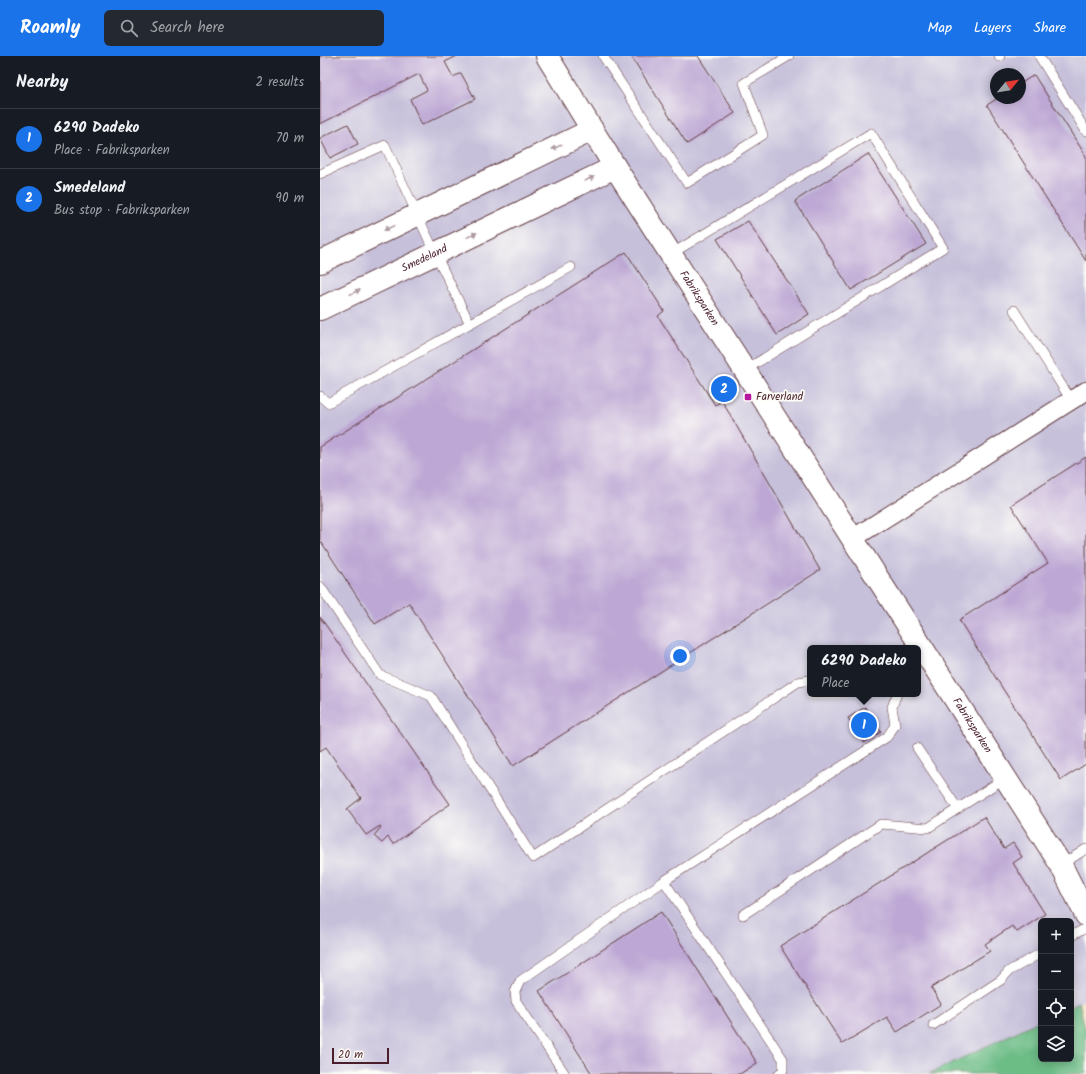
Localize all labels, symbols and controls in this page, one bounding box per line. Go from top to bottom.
search box [104,10,384,46]
text: Roamly [20,13,80,43]
text: Search here [150,16,224,40]
icon: search [118,17,140,39]
text: Map [928,17,952,39]
text: Layers [974,17,1012,39]
text: Share [1034,17,1066,39]
north arrow [990,68,1026,104]
text: Nearby [16,69,68,96]
text: 2 results [256,72,304,93]
text: 6290 Dadeko [54,116,139,140]
text: 1 [27,128,31,149]
text: 70 m [276,128,304,149]
text: Place · Fabriksparken [54,140,170,161]
one-way arrow [551,144,562,150]
text: Smedeland [54,176,125,200]
one-way arrow [583,176,595,182]
text: 2 [25,188,33,209]
text: 90 m [276,188,304,209]
text: Bus stop · Fabriksparken [54,200,190,221]
one-way arrow [384,225,395,231]
one-way arrow [466,232,478,238]
street label: Smedeland [398,240,451,277]
street label: Fabriksparken [674,267,724,330]
one-way arrow [349,289,361,295]
pin: 2 [711,374,737,404]
place label: Farverland [756,388,804,406]
marker: Farverland [743,392,753,402]
popup [807,645,921,697]
your location [670,646,690,666]
text: 6290 Dadeko [821,649,907,673]
text: Place [821,673,849,694]
street label: Fabriksparken [947,694,996,757]
pin: 1 [851,710,877,740]
map controls [1038,918,1074,1062]
button: + [1038,918,1074,954]
button: − [1038,954,1074,990]
button: locate [1038,990,1074,1026]
button: layers [1038,1026,1074,1062]
scale bar [332,1046,389,1065]
text: 20 m [338,1046,363,1064]

